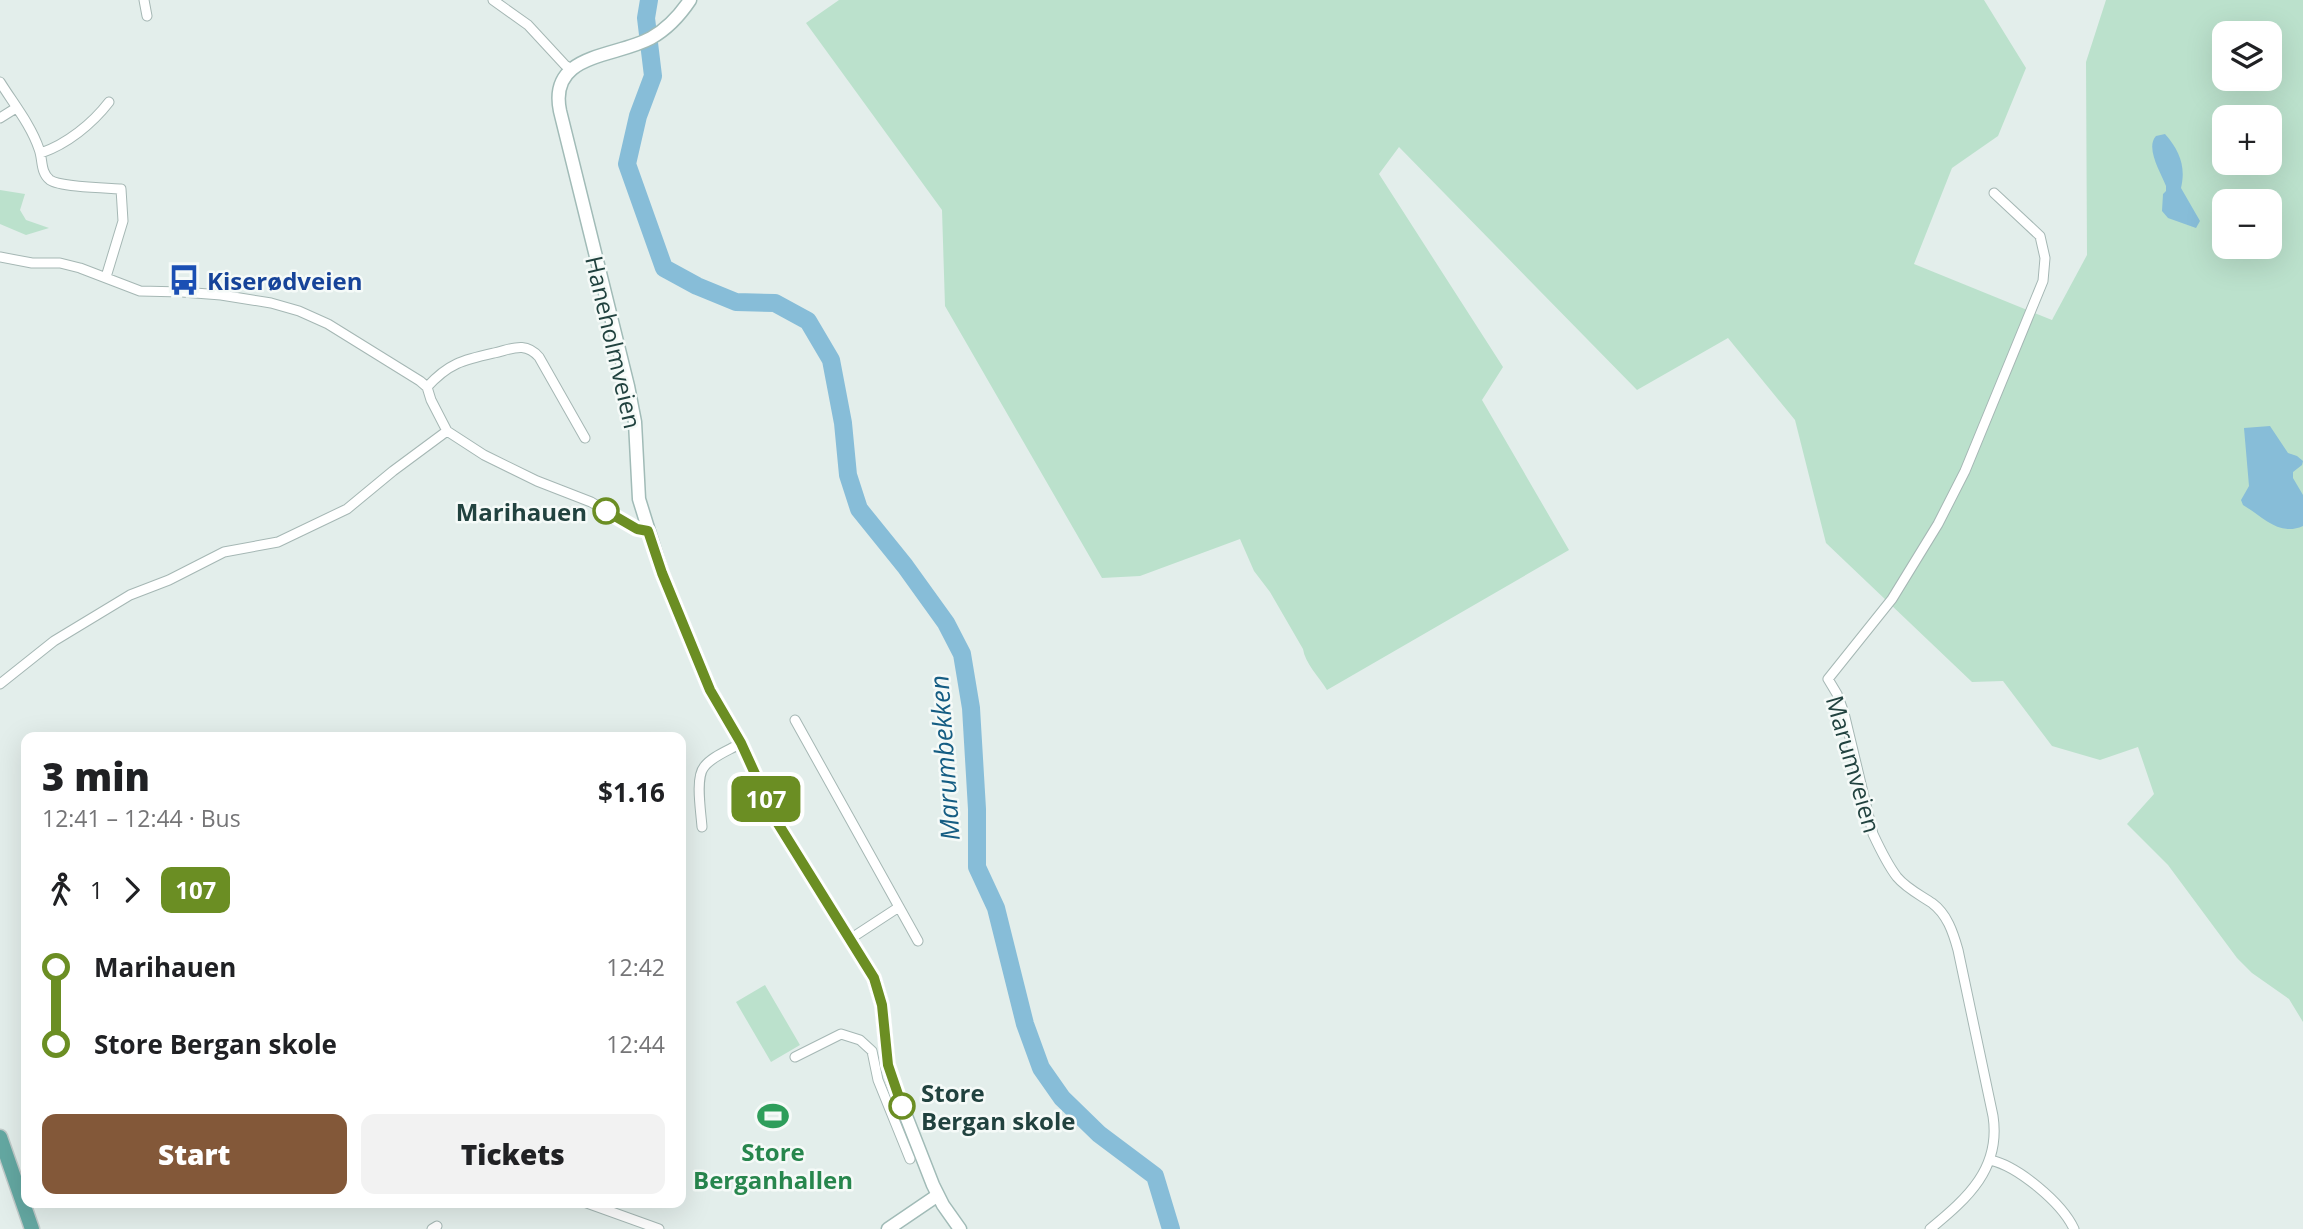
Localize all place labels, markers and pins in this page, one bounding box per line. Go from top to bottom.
bus stop icon: Kiserødveien [167,263,201,297]
place label: Kiserødveien [207,264,362,297]
place label: Marihauen [456,495,587,528]
marker: Marihauen [593,498,619,524]
place label: Store Bergan skole [921,1076,1075,1137]
marker: Store Bergan skole [889,1093,915,1119]
sports icon: Store Berganhallen [756,1099,790,1133]
place label: Store Berganhallen [693,1135,853,1196]

